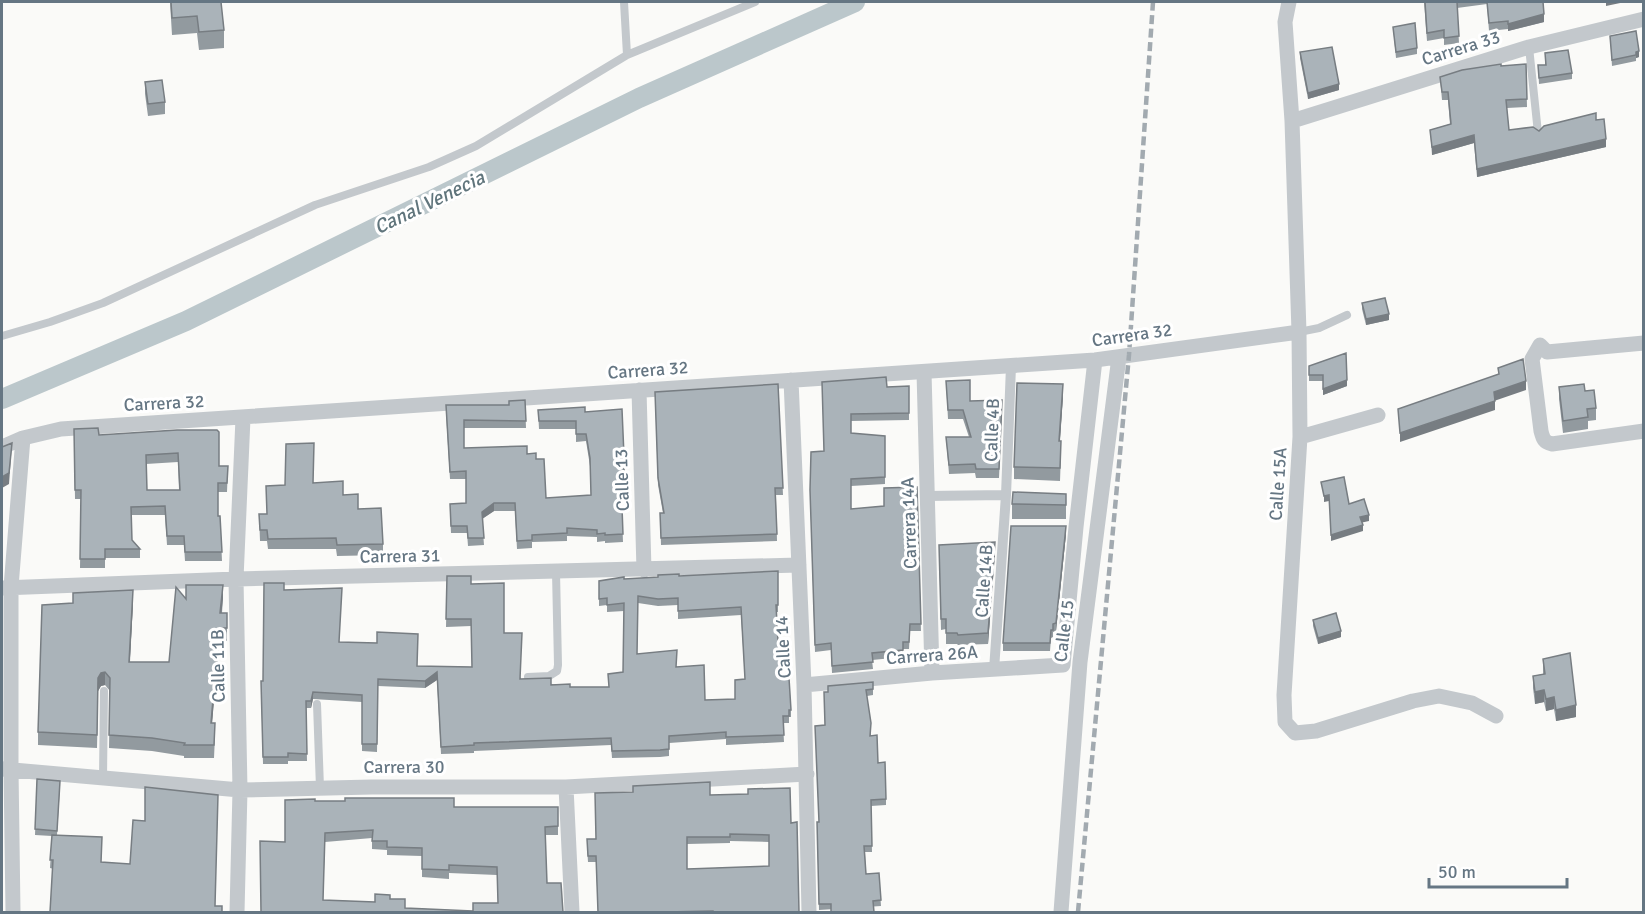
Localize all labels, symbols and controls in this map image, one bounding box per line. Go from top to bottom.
street label: Carrera 33 [1419,26,1503,70]
water label: Canal Venecia [370,165,489,240]
street label: Carrera 32 [1090,318,1174,352]
street label: Carrera 32 [607,356,689,384]
street label: Carrera 32 [123,390,205,416]
street label: Calle 4B [980,398,1004,462]
street label: Calle 15A [1264,447,1292,521]
street label: Calle 13 [610,448,634,512]
street label: Carrera 14A [896,477,922,569]
street label: Carrera 31 [359,544,441,568]
street label: Calle 14B [970,544,998,618]
street label: Calle 15 [1049,599,1079,663]
street label: Calle 14 [770,615,796,679]
street label: Calle 11B [206,629,230,703]
street label: Carrera 26A [885,641,979,669]
street label: Carrera 30 [364,756,444,778]
scale bar [1429,851,1567,889]
text: 50 m [1438,861,1476,883]

